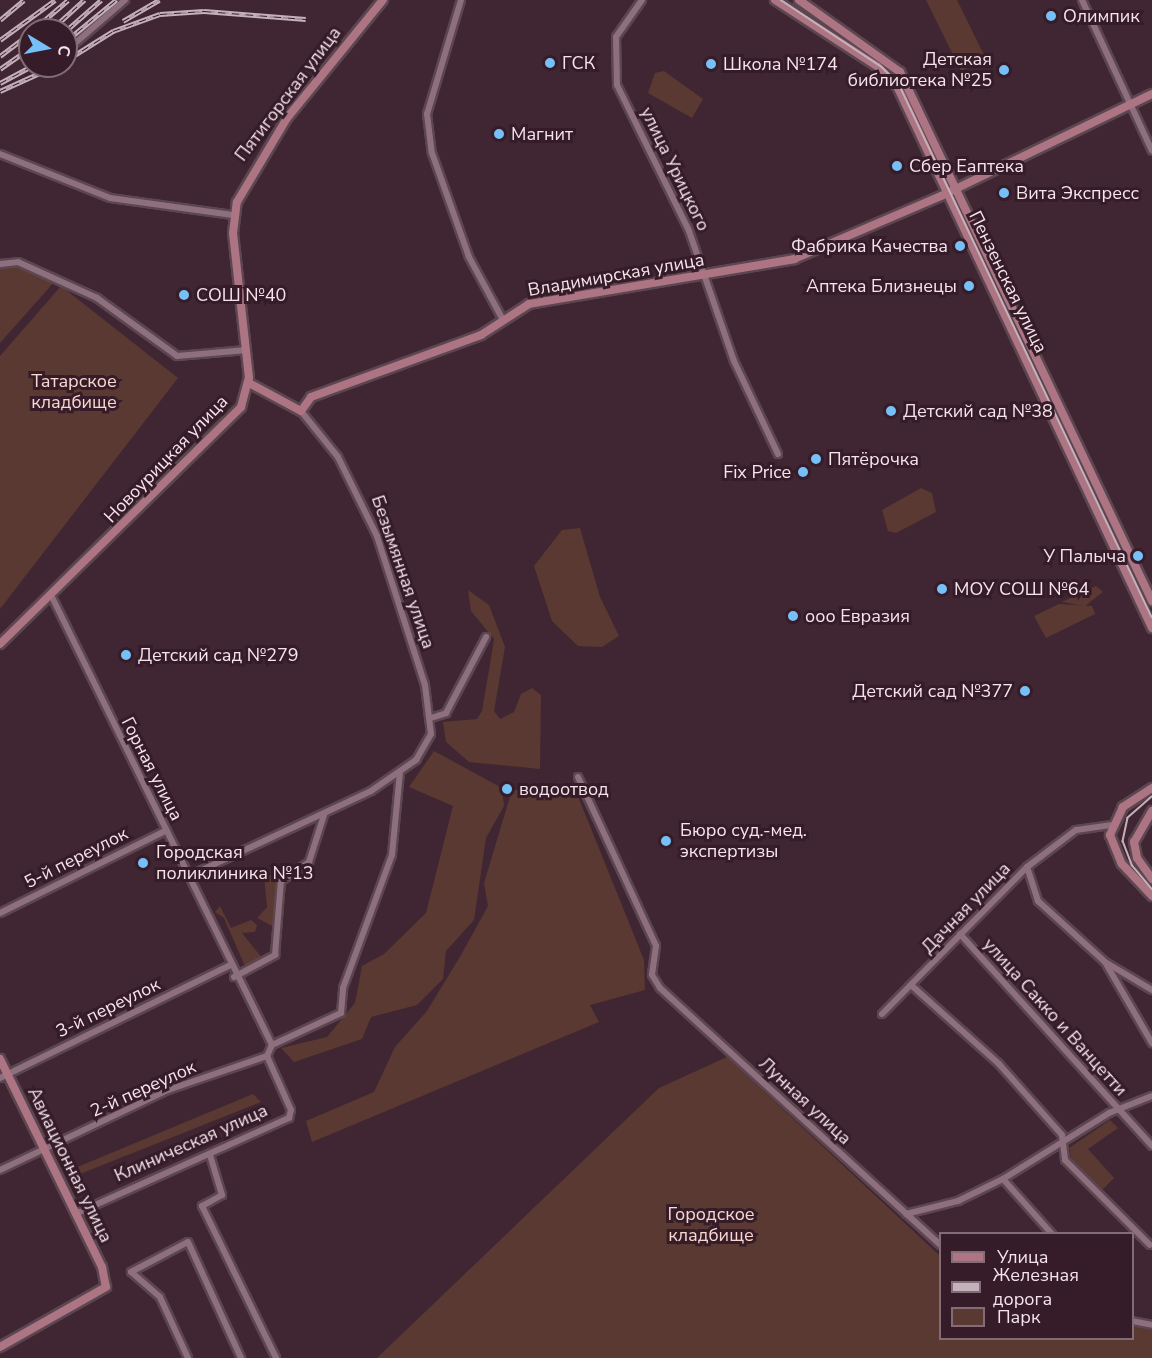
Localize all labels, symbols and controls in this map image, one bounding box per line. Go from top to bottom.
place label: Олимпик [1063,5,1140,27]
marker: Олимпик [1044,9,1058,23]
north arrow [18,18,78,78]
street label: Пятигорская улица [230,23,346,165]
text: С [52,44,76,58]
place label: Детская библиотека №25 [848,49,992,92]
place label: ГСК [562,52,595,74]
place label: Школа №174 [723,53,838,75]
marker: ГСК [543,56,557,70]
marker: Школа №174 [704,57,718,71]
marker: Детская библиотека №25 [997,63,1011,77]
street label: улица Урицкого [636,104,714,234]
place label: Магнит [511,123,573,145]
marker: Магнит [492,127,506,141]
place label: Сбер Еаптека [909,155,1024,177]
marker: Сбер Еаптека [890,159,904,173]
place label: Вита Экспресс [1016,182,1139,204]
marker: Вита Экспресс [997,186,1011,200]
street label: Пензенская улица [964,207,1052,357]
place label: Фабрика Качества [791,235,948,257]
marker: Фабрика Качества [953,239,967,253]
street label: Владимирская улица [526,249,706,301]
place label: Аптека Близнецы [806,275,957,297]
marker: Аптека Близнецы [962,279,976,293]
place label: СОШ №40 [196,284,286,306]
marker: СОШ №40 [177,288,191,302]
park label: Татарское кладбище [31,371,117,413]
street label: Новоурицкая улица [100,391,232,527]
place label: Детский сад №38 [903,400,1053,422]
marker: Детский сад №38 [884,404,898,418]
place label: Пятёрочка [828,448,919,470]
marker: Пятёрочка [809,452,823,466]
place label: Fix Price [723,461,791,483]
marker: Fix Price [796,465,810,479]
street label: Безымянная улица [367,493,439,651]
place label: У Палыча [1043,545,1126,567]
marker: У Палыча [1131,549,1145,563]
place label: МОУ СОШ №64 [954,578,1089,600]
marker: МОУ СОШ №64 [935,582,949,596]
place label: ооо Евразия [805,605,910,627]
marker: ооо Евразия [786,609,800,623]
place label: Детский сад №279 [138,644,299,666]
marker: Детский сад №279 [119,648,133,662]
place label: Детский сад №377 [852,680,1013,702]
marker: Детский сад №377 [1018,684,1032,698]
street label: Горная улица [117,714,187,824]
place label: водоотвод [519,778,609,800]
marker: водоотвод [500,782,514,796]
place label: Бюро суд.-мед. экспертизы [680,820,807,862]
street label: 5-й переулок [21,823,131,893]
marker: Бюро суд.-мед. экспертизы [657,832,675,850]
place label: Городская поликлиника №13 [156,842,314,884]
marker: Городская поликлиника №13 [134,854,152,872]
street label: Дачная улица [917,858,1015,958]
street label: улица Сакко и Ванцетти [978,934,1132,1100]
street label: 3-й переулок [52,974,164,1042]
street label: Лунная улица [754,1053,856,1149]
street label: 2-й переулок [87,1056,199,1122]
street label: Авиационная улица [23,1084,117,1246]
street label: Клиническая улица [111,1100,271,1186]
park label: Городское кладбище [667,1204,755,1246]
legend [939,1232,1134,1340]
text: Улица [997,1245,1048,1269]
text: Железная дорога [993,1263,1079,1311]
text: Парк [997,1305,1040,1329]

